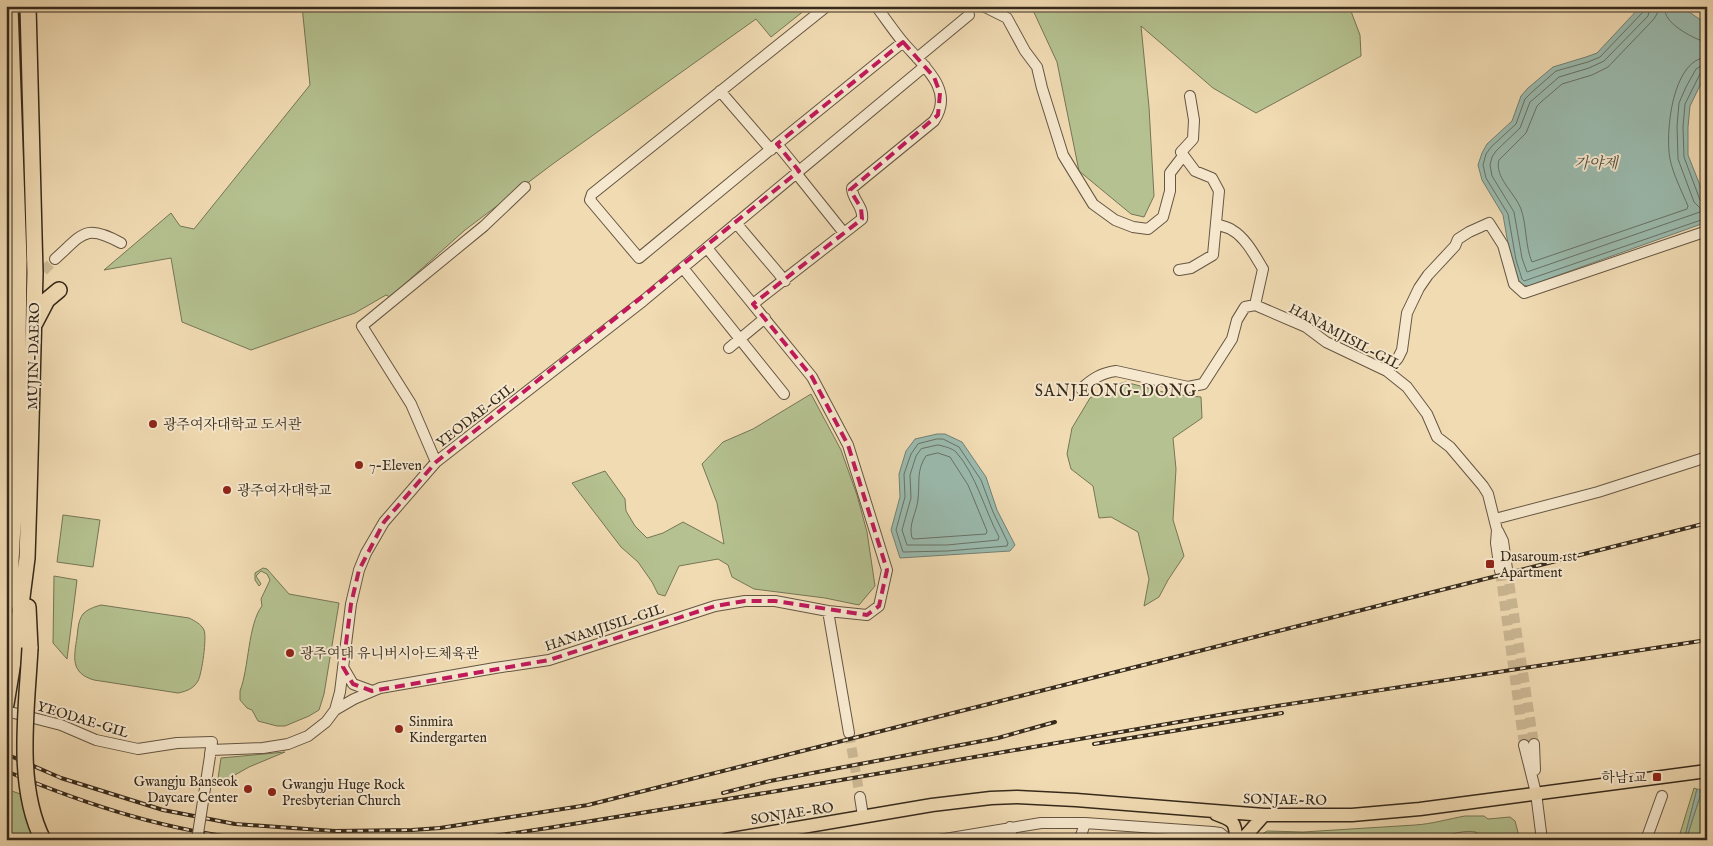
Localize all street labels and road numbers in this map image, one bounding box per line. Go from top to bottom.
street label: HANAMJISIL-GIL [1285,300,1404,374]
street label: MUJIN-DAERO [24,302,44,410]
street label: YEODAE-GIL [433,380,518,452]
street label: HANAMJISIL-GIL [542,600,666,656]
street label: YEODAE-GIL [35,698,131,742]
street label: SONJAE-RO [1243,790,1327,810]
street label: SONJAE-RO [749,798,835,829]

